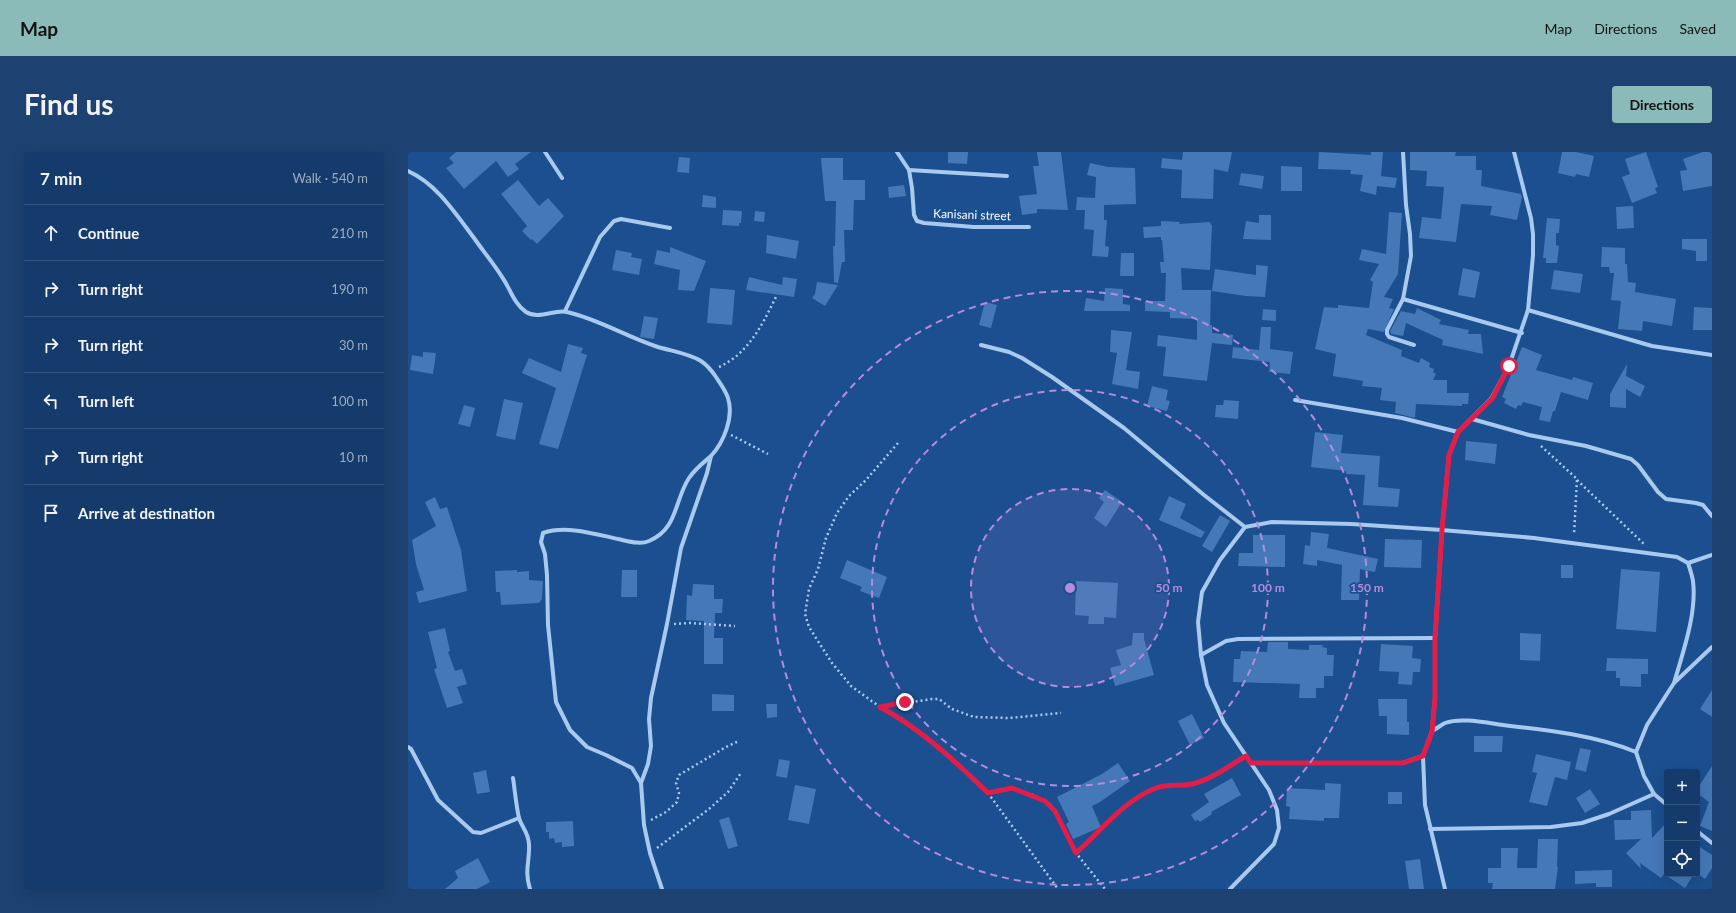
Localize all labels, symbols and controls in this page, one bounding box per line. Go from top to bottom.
text: Map [20,17,58,40]
text: Map [1545,20,1572,37]
text: Directions [1594,20,1657,37]
text: Saved [1679,20,1716,37]
button: Directions [1612,86,1712,123]
text: Find us [24,87,114,121]
text: 7 min [40,168,82,189]
text: Walk · 540 m [292,170,368,186]
street label: Kanisani street [933,206,1012,223]
icon: ahead [40,222,62,244]
text: Continue [78,224,139,242]
text: 210 m [331,225,368,241]
icon: right [40,278,62,300]
text: Turn right [78,280,143,298]
text: 190 m [331,281,368,297]
icon: right [40,334,62,356]
text: Turn right [78,336,143,354]
text: 30 m [339,337,368,353]
route start [1500,357,1518,375]
icon: left [40,390,62,412]
text: Turn left [78,392,134,410]
text: 100 m [331,393,368,409]
icon: right [40,446,62,468]
text: Turn right [78,448,143,466]
text: 10 m [339,449,368,465]
icon: arrive [40,502,62,524]
text: Arrive at destination [78,504,215,522]
text: 50 m [1156,580,1182,595]
text: 100 m [1251,580,1285,595]
text: 150 m [1350,580,1384,595]
centre of rings [1063,581,1077,595]
route end [896,693,914,711]
map controls [1664,769,1700,877]
button: + [1664,769,1700,805]
button: − [1664,805,1700,841]
button: locate [1664,841,1700,877]

